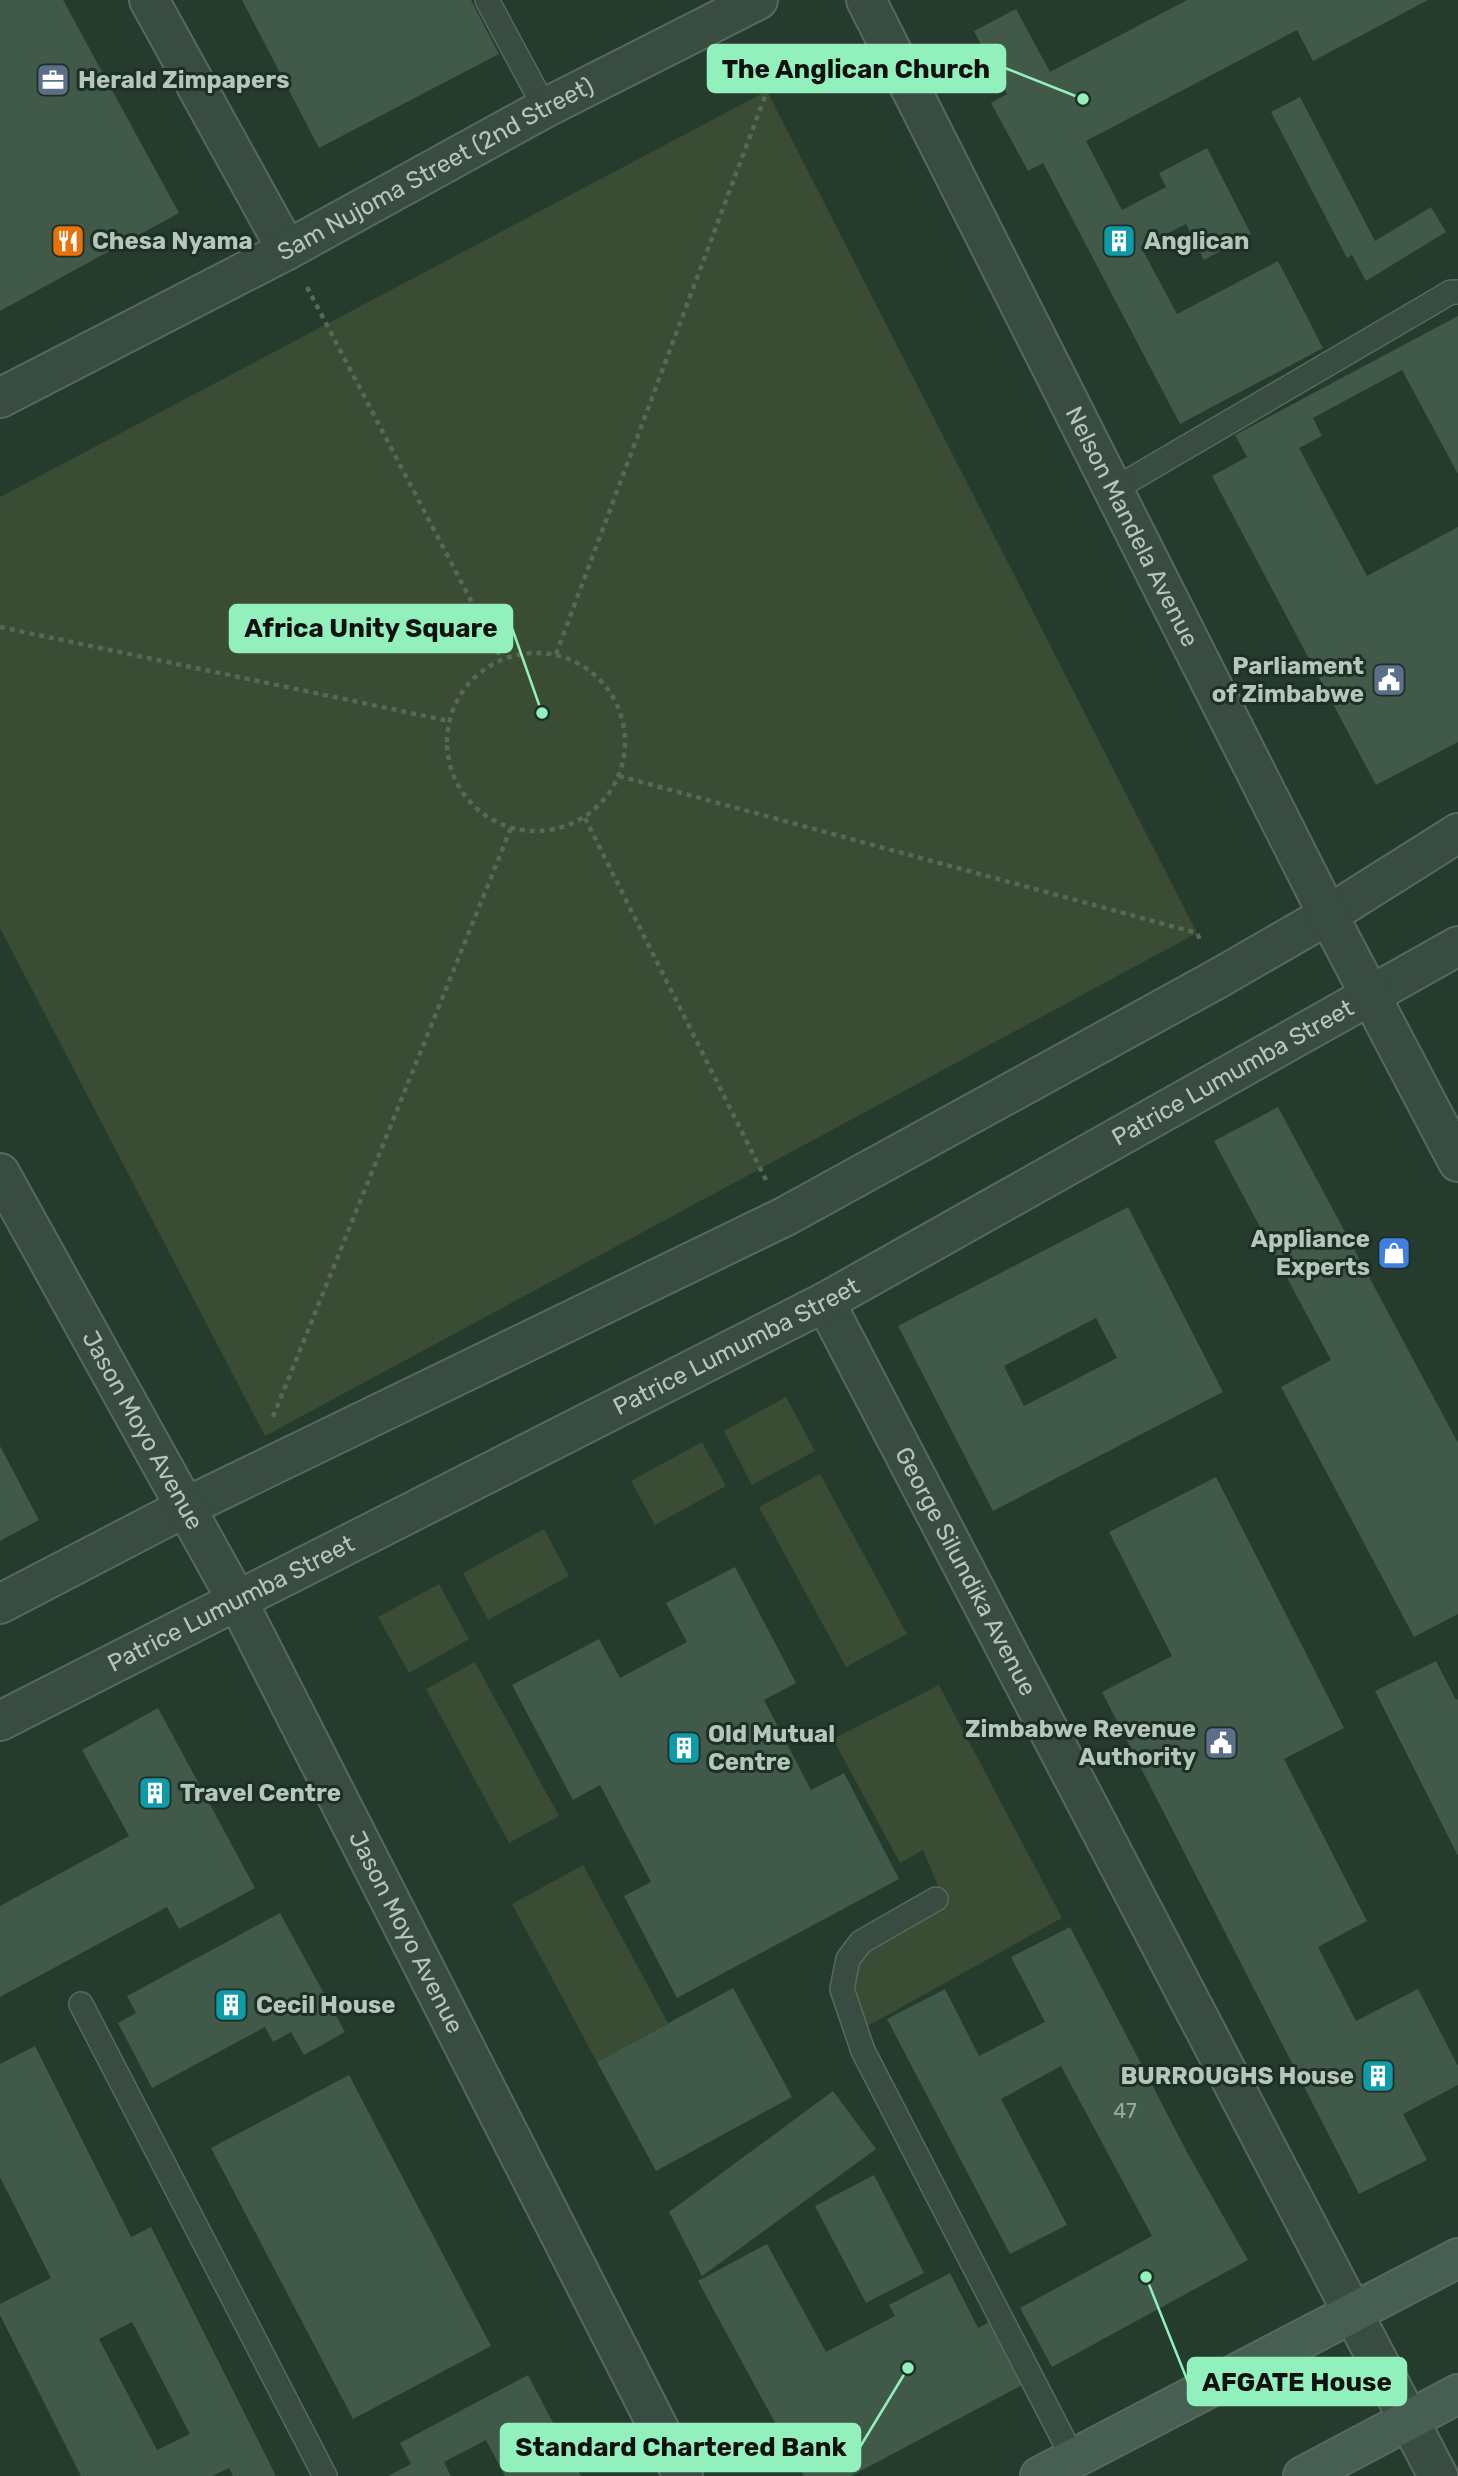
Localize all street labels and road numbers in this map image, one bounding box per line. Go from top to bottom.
street label: Sam Nujoma Street (2nd Street) [273,72,598,267]
street label: Nelson Mandela Avenue [1060,402,1204,651]
street label: Patrice Lumumba Street [1107,994,1358,1152]
street label: Patrice Lumumba Street [608,1272,864,1421]
street label: Jason Moyo Avenue [76,1326,209,1534]
street label: George Silundika Avenue [889,1442,1042,1701]
street label: Patrice Lumumba Street [103,1529,359,1678]
street label: Jason Moyo Avenue [343,1826,469,2038]

